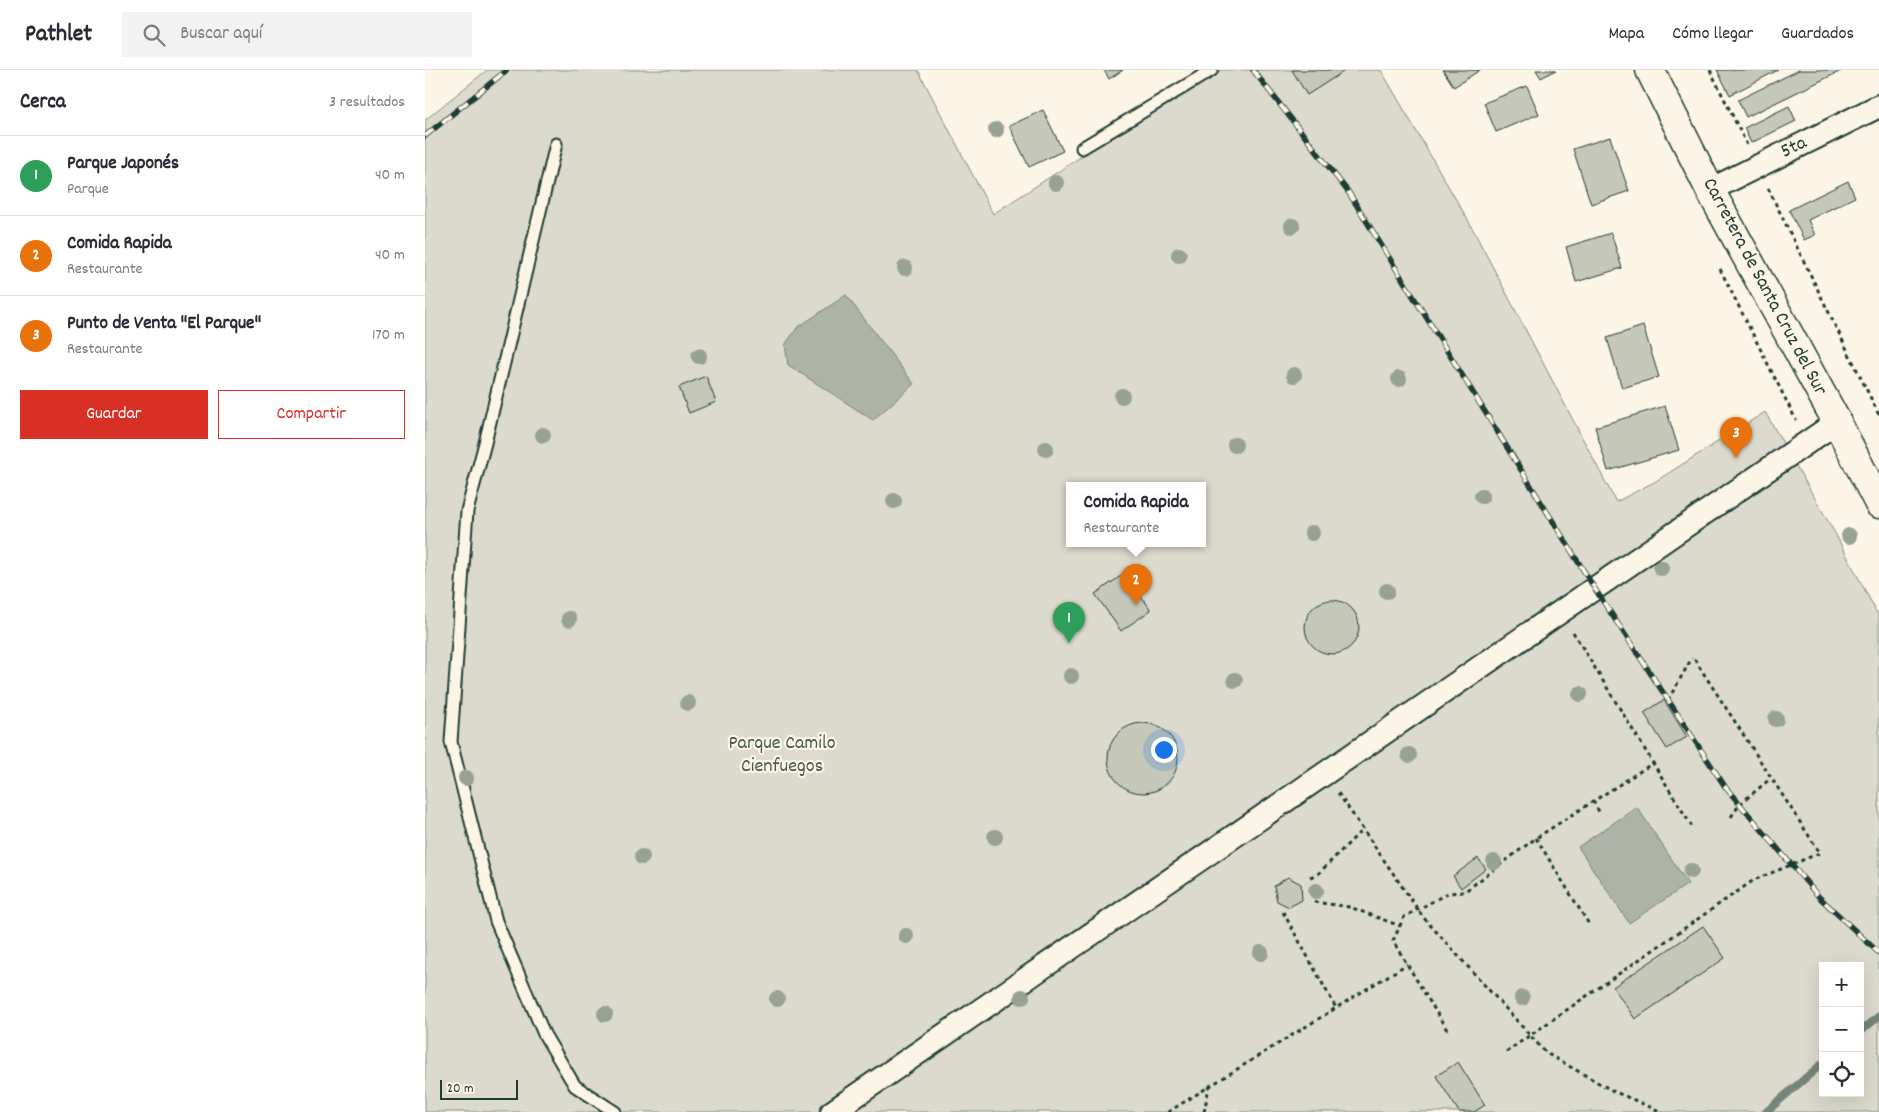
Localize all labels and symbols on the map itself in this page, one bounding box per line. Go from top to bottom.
street label: 5ta [1776,129,1812,166]
street label: Carretera de Santa Cruz del Sur [1695,173,1834,401]
pin: 3 [1720,417,1752,458]
pin: 2 [1120,564,1152,605]
pin: 1 [1053,602,1085,643]
park label: Parque Camilo Cienfuegos [728,730,836,781]
your location [1151,737,1177,763]
scale bar [440,1077,517,1100]

